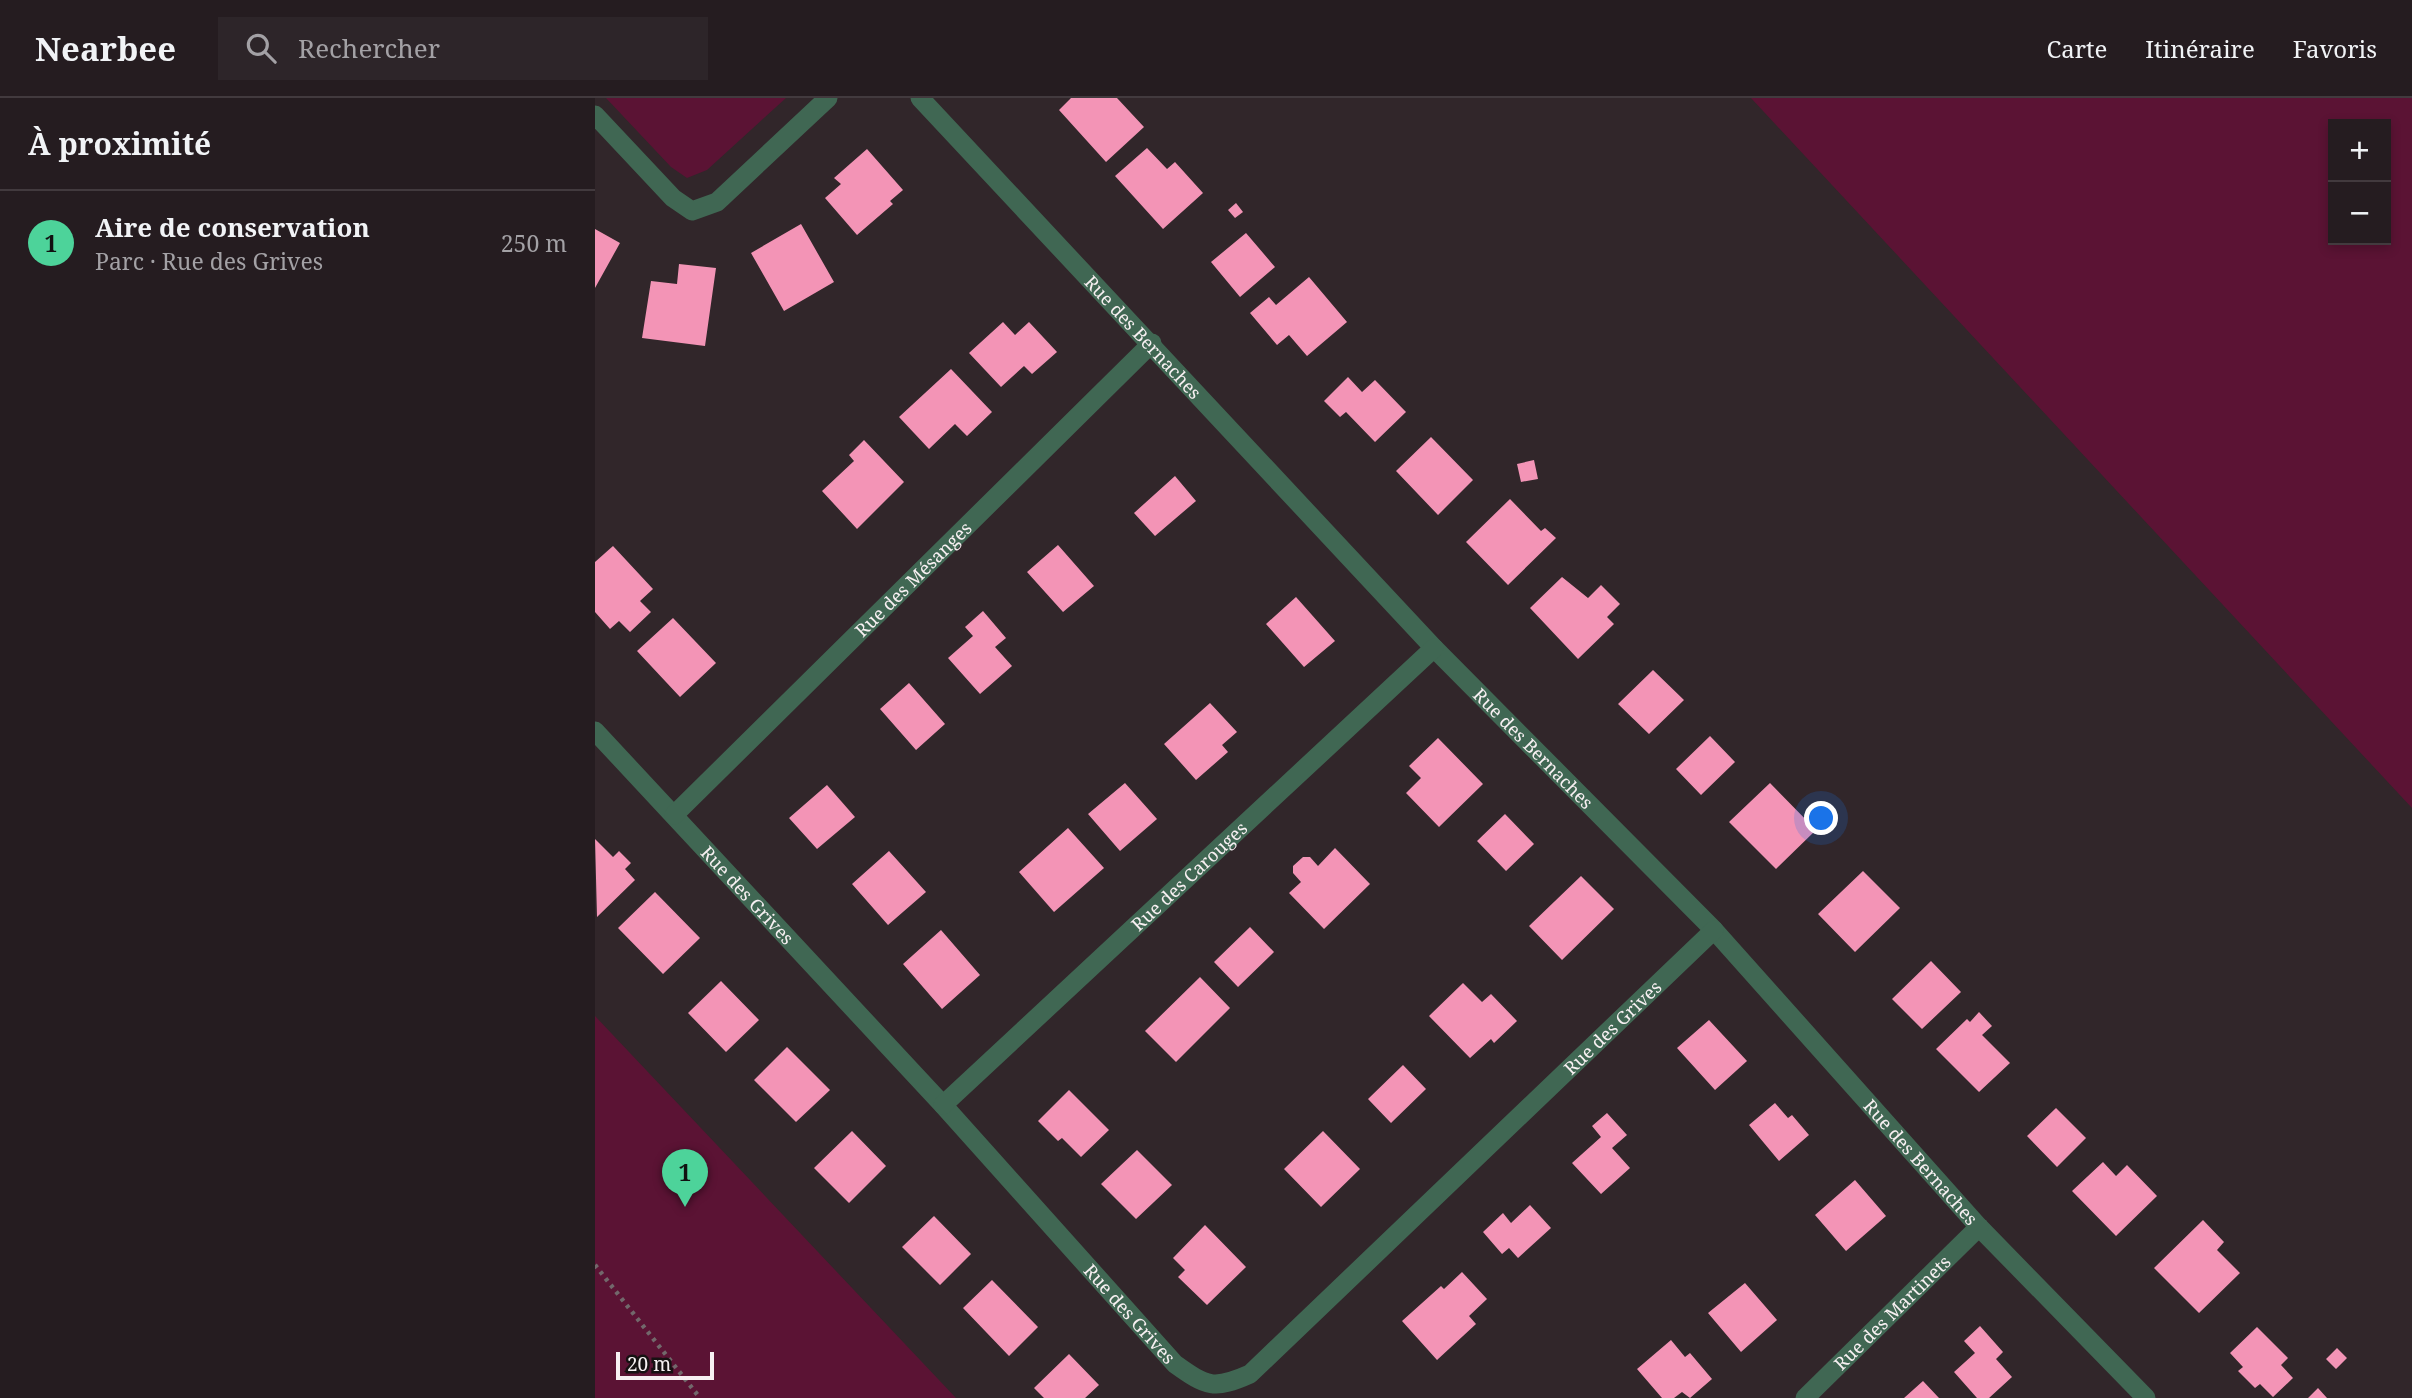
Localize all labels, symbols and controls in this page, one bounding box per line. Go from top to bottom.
search box [218,17,708,80]
text: Nearbee [35,26,176,71]
icon: search [242,29,280,67]
text: Rechercher [298,30,440,66]
text: Carte [2046,32,2107,65]
text: Itinéraire [2145,32,2255,65]
text: Favoris [2293,32,2377,65]
map controls [2328,119,2391,245]
button: + [2328,119,2391,182]
text: À proximité [28,123,211,164]
button: − [2328,182,2391,245]
text: Aire de conservation [95,209,370,245]
text: 1 [45,227,58,259]
text: 250 m [501,227,567,259]
text: Parc · Rue des Grives [95,245,323,277]
street label: Rue des Bernaches [1080,270,1207,404]
street label: Rue des Mésanges [850,516,977,642]
street label: Rue des Bernaches [1468,683,1599,814]
your location [1804,801,1838,835]
street label: Rue des Carouges [1126,816,1252,936]
street label: Rue des Grives [696,841,799,949]
street label: Rue des Grives [1558,975,1666,1080]
street label: Rue des Bernaches [1858,1094,1983,1230]
pin: 1 [662,1149,708,1207]
street label: Rue des Martinets [1829,1250,1956,1375]
street label: Rue des Grives [1079,1259,1181,1369]
scale bar [616,1349,714,1381]
text: 20 m [627,1351,671,1377]

